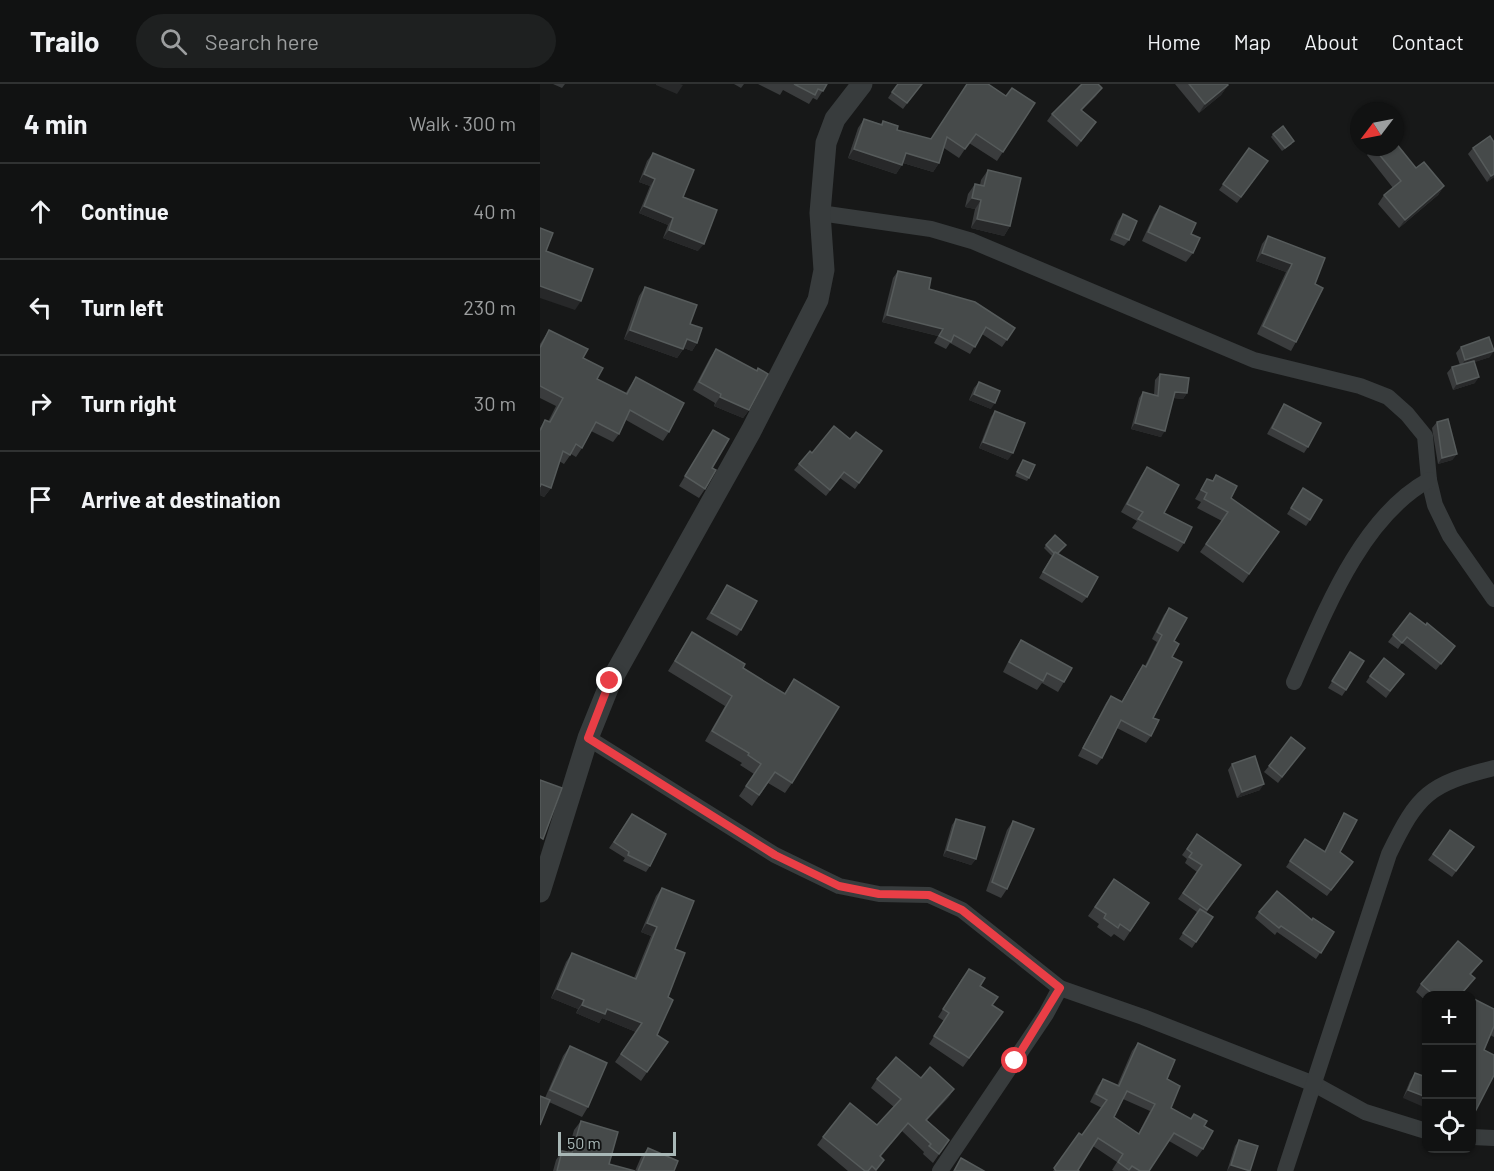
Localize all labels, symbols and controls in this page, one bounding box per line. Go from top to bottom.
search box [136,14,556,68]
text: Trailo [30,24,100,58]
icon: search [157,25,190,58]
text: Search here [205,28,319,54]
text: Home [1147,29,1201,54]
text: Map [1234,29,1271,54]
text: About [1304,29,1359,54]
text: Contact [1392,29,1464,54]
north arrow [1350,102,1404,156]
text: 4 min [24,108,88,139]
text: Walk · 300 m [409,111,516,135]
icon: ahead [24,195,57,228]
text: Continue [81,198,169,224]
text: 40 m [473,199,516,223]
icon: left [24,291,57,324]
text: Turn left [81,294,164,320]
text: 230 m [463,295,516,319]
icon: right [24,387,57,420]
text: Turn right [81,390,176,416]
text: 30 m [474,391,516,415]
icon: arrive [24,483,57,516]
text: Arrive at destination [81,486,280,512]
route end [596,667,622,693]
map controls [1422,991,1476,1153]
button: + [1422,991,1476,1045]
button: − [1422,1045,1476,1099]
route start [1001,1047,1027,1073]
button: locate [1422,1099,1476,1153]
scale bar [558,1129,676,1156]
text: 50 m [567,1133,601,1152]

